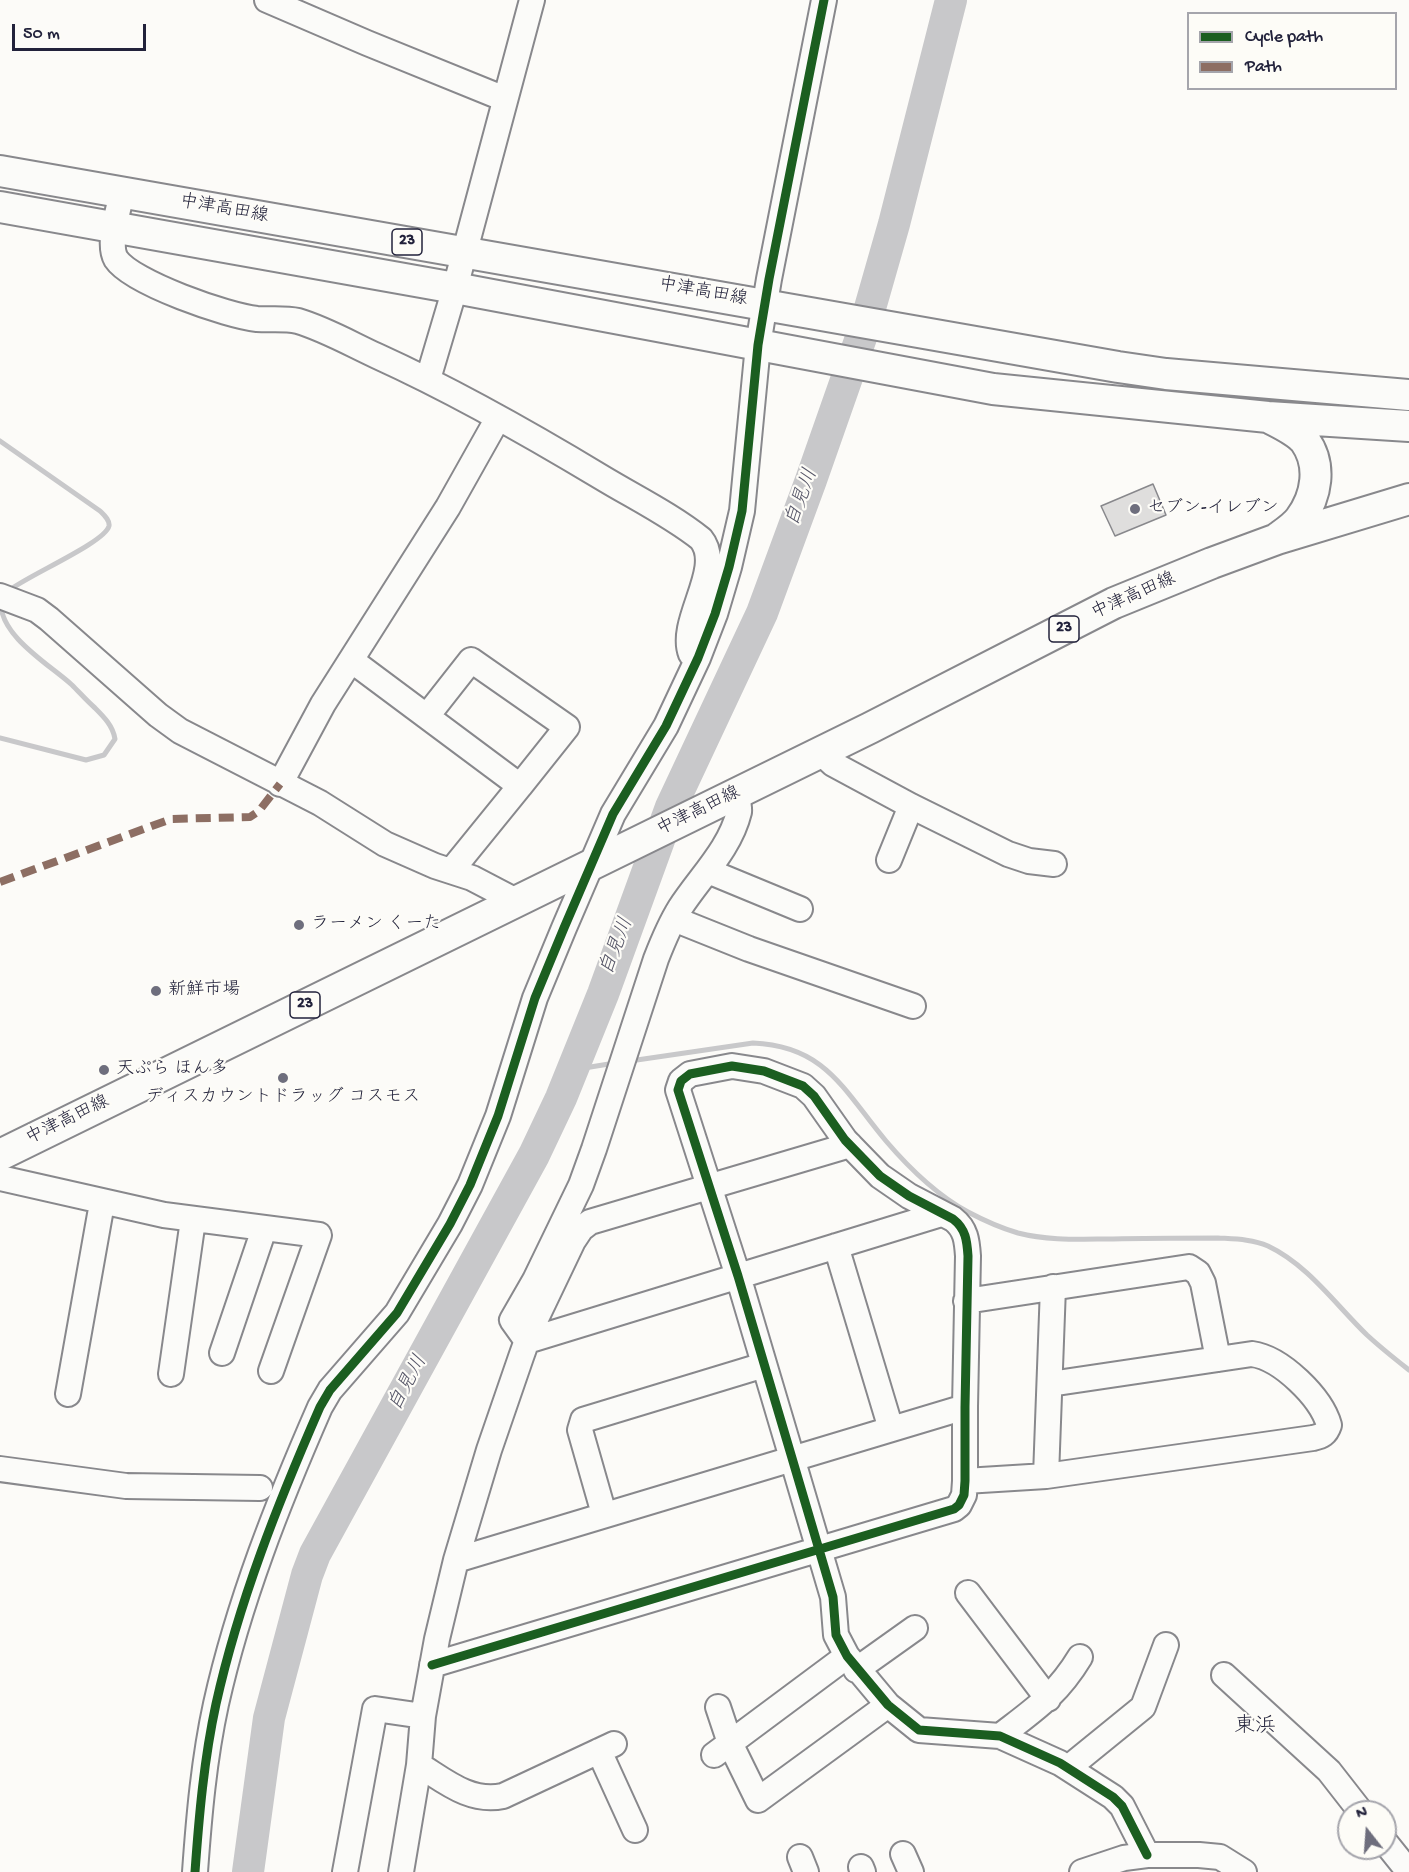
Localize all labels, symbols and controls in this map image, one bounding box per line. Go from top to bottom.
scale bar [15,12,148,50]
legend [1187,12,1397,90]
text: 50 m [23,24,60,45]
text: Cycle path [1245,27,1323,48]
text: Path [1245,57,1282,78]
street label: 中津高田線 [178,192,270,228]
road number: 23 [392,229,422,255]
street label: 中津高田線 [657,275,749,311]
water label: 自見川 [781,466,825,530]
place label: セブン-イレブン [1147,498,1279,520]
marker: セブン-イレブン [1128,502,1142,516]
street label: 中津高田線 [1088,569,1180,625]
road number: 23 [1049,616,1079,642]
street label: 中津高田線 [654,783,744,841]
place label: ラーメン くーた [311,914,441,936]
water label: 自見川 [596,915,640,979]
marker: ラーメン くーた [292,918,306,932]
place label: 新鮮市場 [168,980,240,1002]
marker: 新鮮市場 [149,984,163,998]
road number: 23 [290,992,320,1018]
place label: 天ぷら ほん多 [116,1059,228,1081]
marker: 天ぷら ほん多 [97,1063,111,1077]
marker: ディスカウントドラッグ コスモス [276,1071,290,1085]
place label: ディスカウントドラッグ コスモス [146,1087,420,1109]
street label: 中津高田線 [23,1092,113,1150]
water label: 自見川 [384,1352,434,1416]
district label: 東浜 [1234,1715,1276,1741]
north arrow [1337,1800,1397,1860]
text: N [1354,1804,1370,1825]

